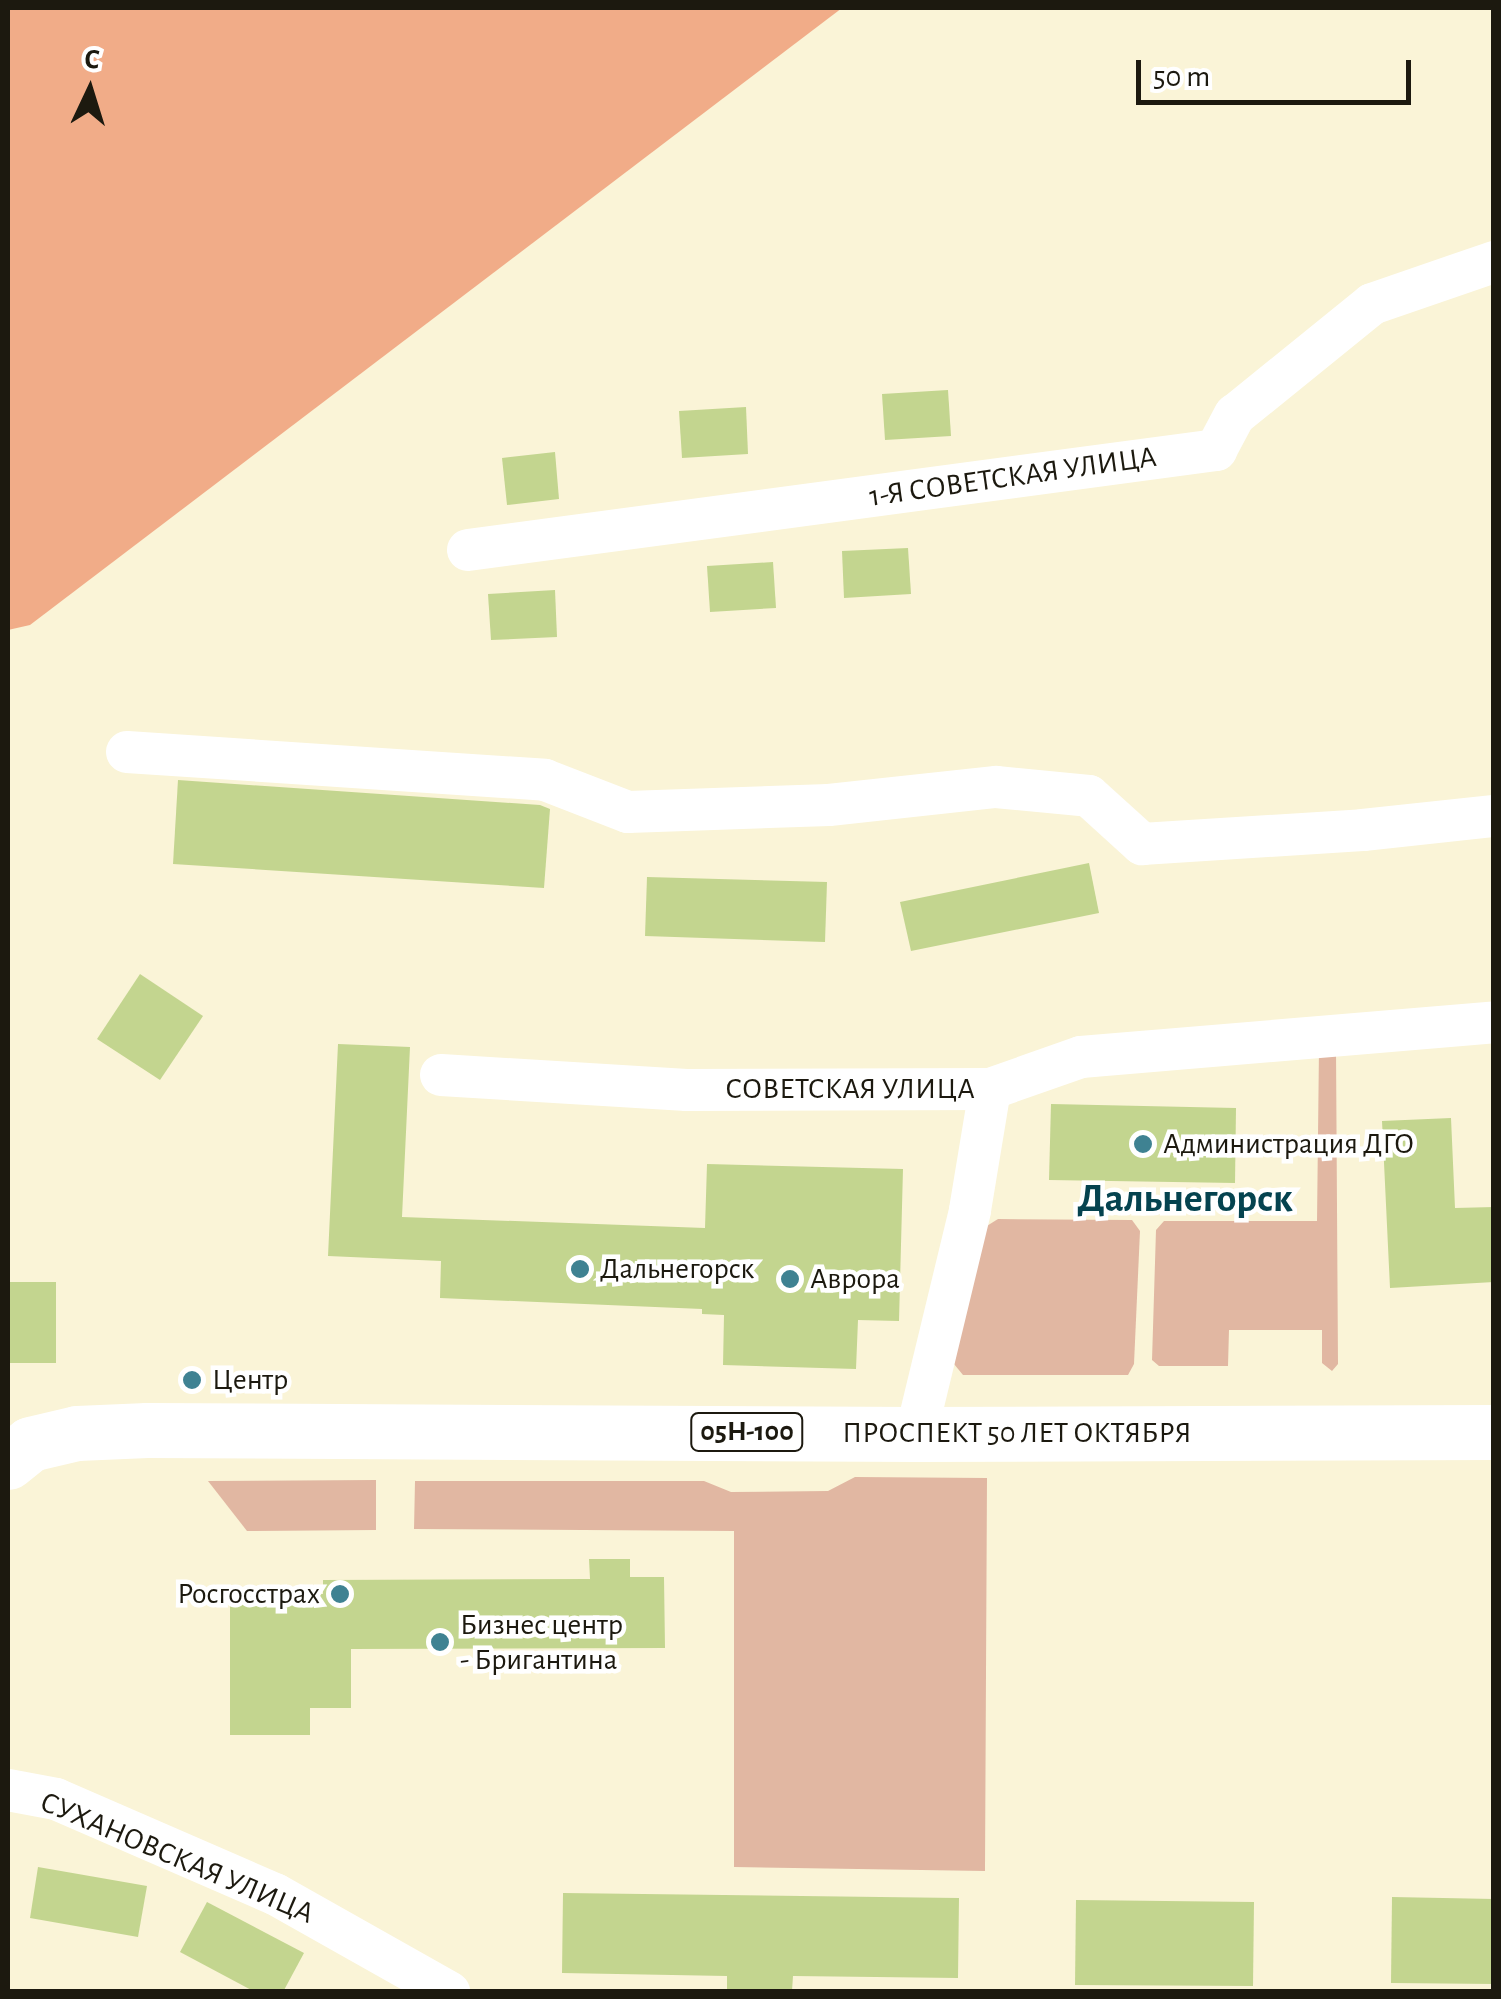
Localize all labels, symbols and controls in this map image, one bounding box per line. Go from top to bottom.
north arrow [40,40,140,140]
scale bar [1141,40,1416,102]
text: С [83,46,101,75]
text: 50 m [1153,62,1210,92]
street label: 1-Я СОВЕТСКАЯ УЛИЦА [867,439,1159,515]
street label: СОВЕТСКАЯ УЛИЦА [725,1071,975,1107]
place label: Администрация ДГО [1163,1126,1414,1162]
marker: Администрация ДГО [1132,1133,1154,1155]
district label: Дальнегорск [1077,1175,1293,1223]
place label: Дальнегорск [600,1251,754,1287]
marker: Дальнегорск [569,1258,591,1280]
place label: Аврора [810,1261,900,1297]
marker: Аврора [779,1268,801,1290]
place label: Центр [212,1362,288,1398]
marker: Центр [181,1369,203,1391]
road number: 05Н-100 [690,1409,804,1455]
street label: ПРОСПЕКТ 50 ЛЕТ ОКТЯБРЯ [842,1415,1192,1451]
place label: Росгосстрах [177,1576,320,1612]
marker: Росгосстрах [329,1583,351,1605]
place label: Бизнес центр - Бригантина [460,1607,623,1678]
marker: Бизнес центр - Бригантина [429,1631,451,1653]
street label: СУХАНОВСКАЯ УЛИЦА [35,1784,319,1932]

